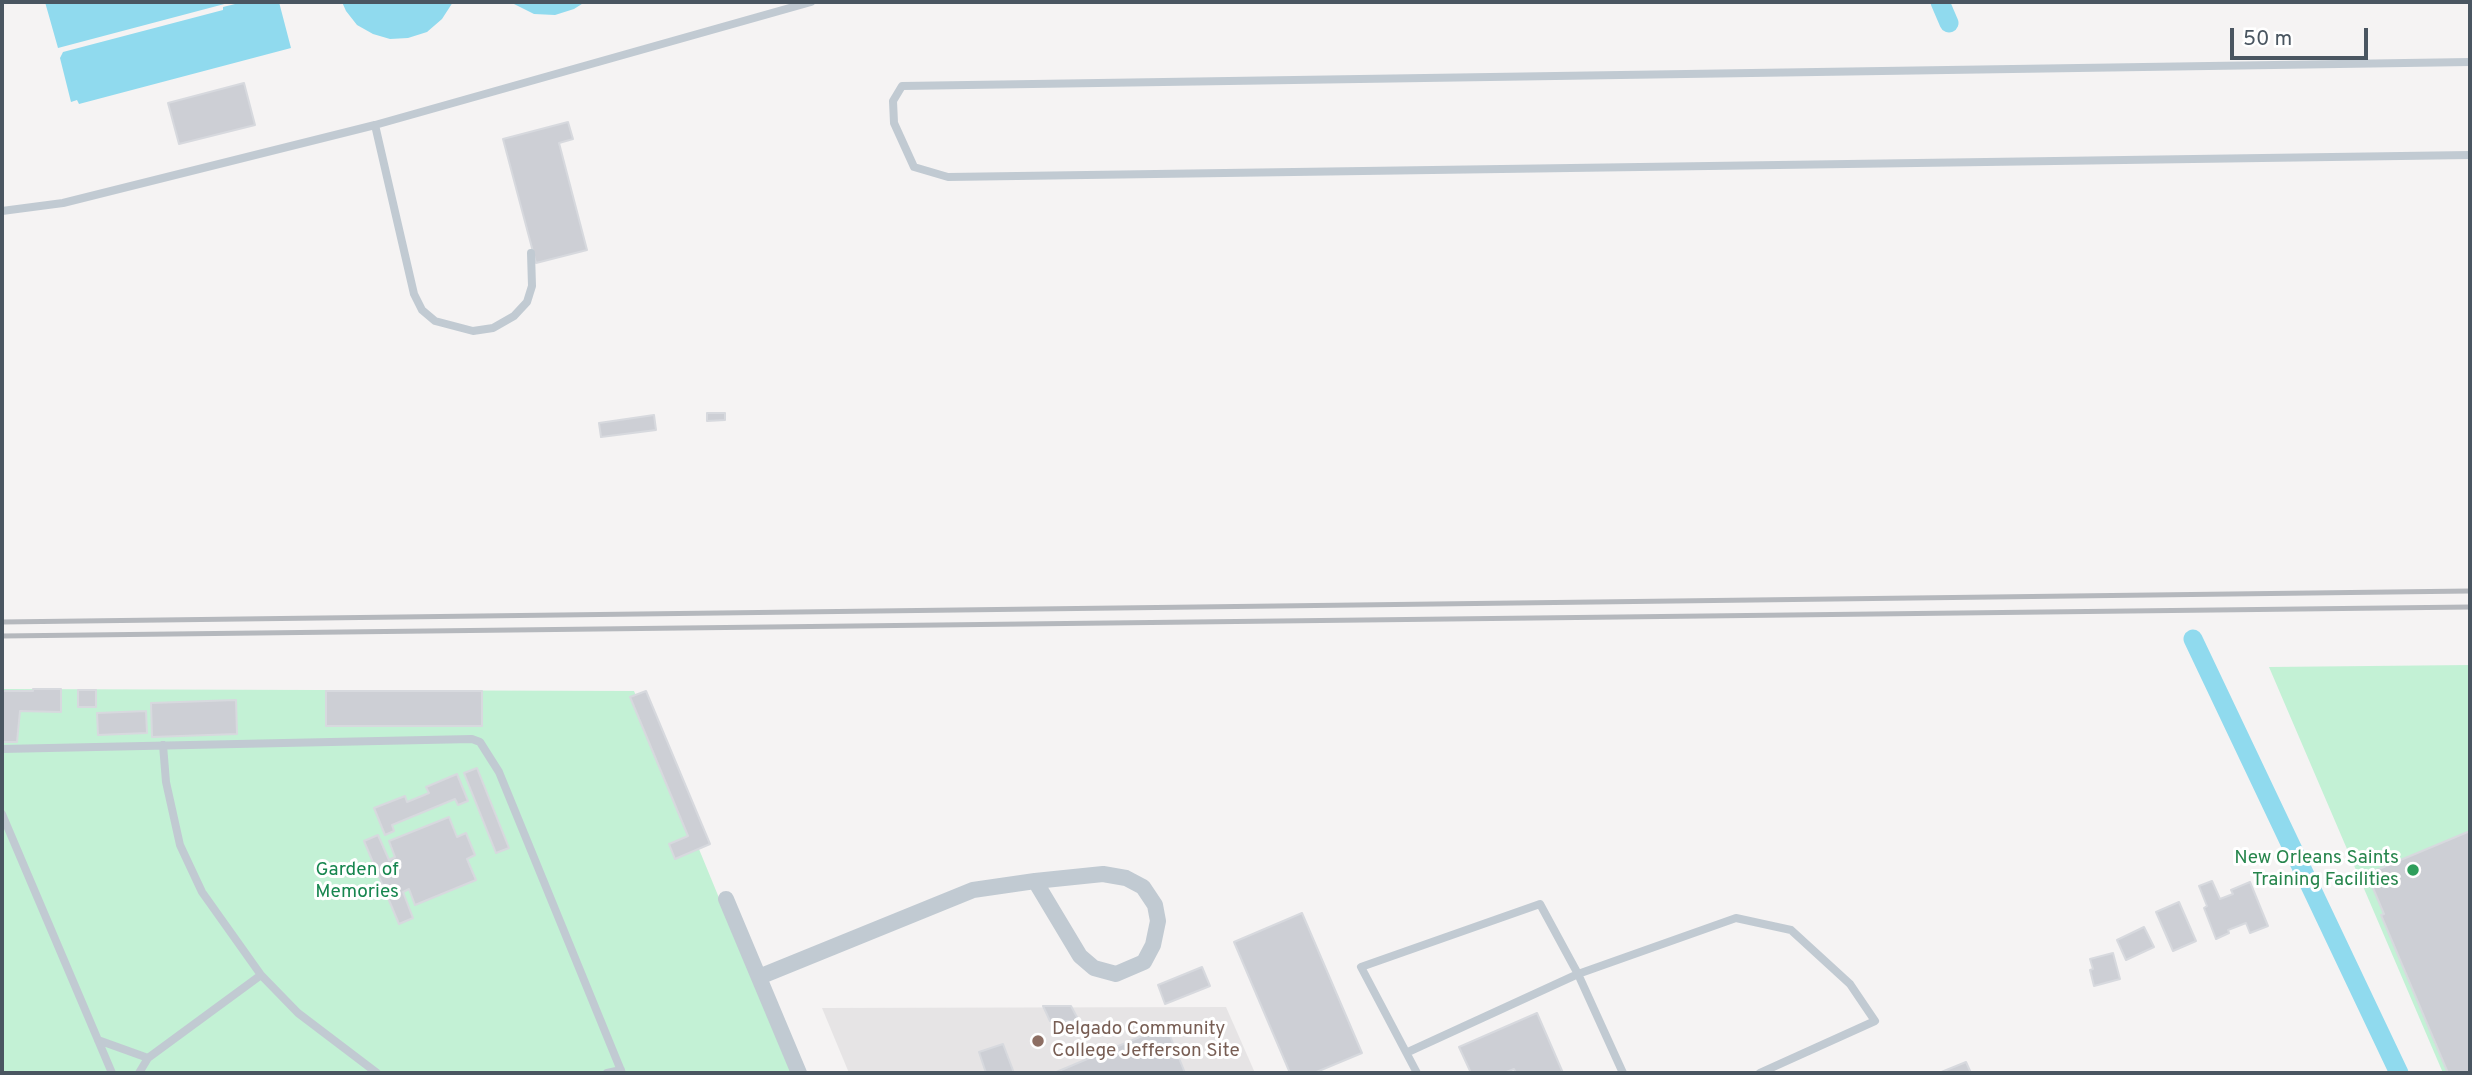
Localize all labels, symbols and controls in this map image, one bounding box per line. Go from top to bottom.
scale bar [2234,14,2372,58]
text: 50 m [2243,26,2292,53]
place label: New Orleans Saints Training Facilities [2234,848,2399,892]
park label: Garden of Memories [315,860,399,904]
marker: New Orleans Saints Training Facilities [2405,862,2421,878]
place label: Delgado Community College Jefferson Site [1052,1019,1240,1063]
marker: Delgado Community College Jefferson Site [1030,1033,1046,1049]

